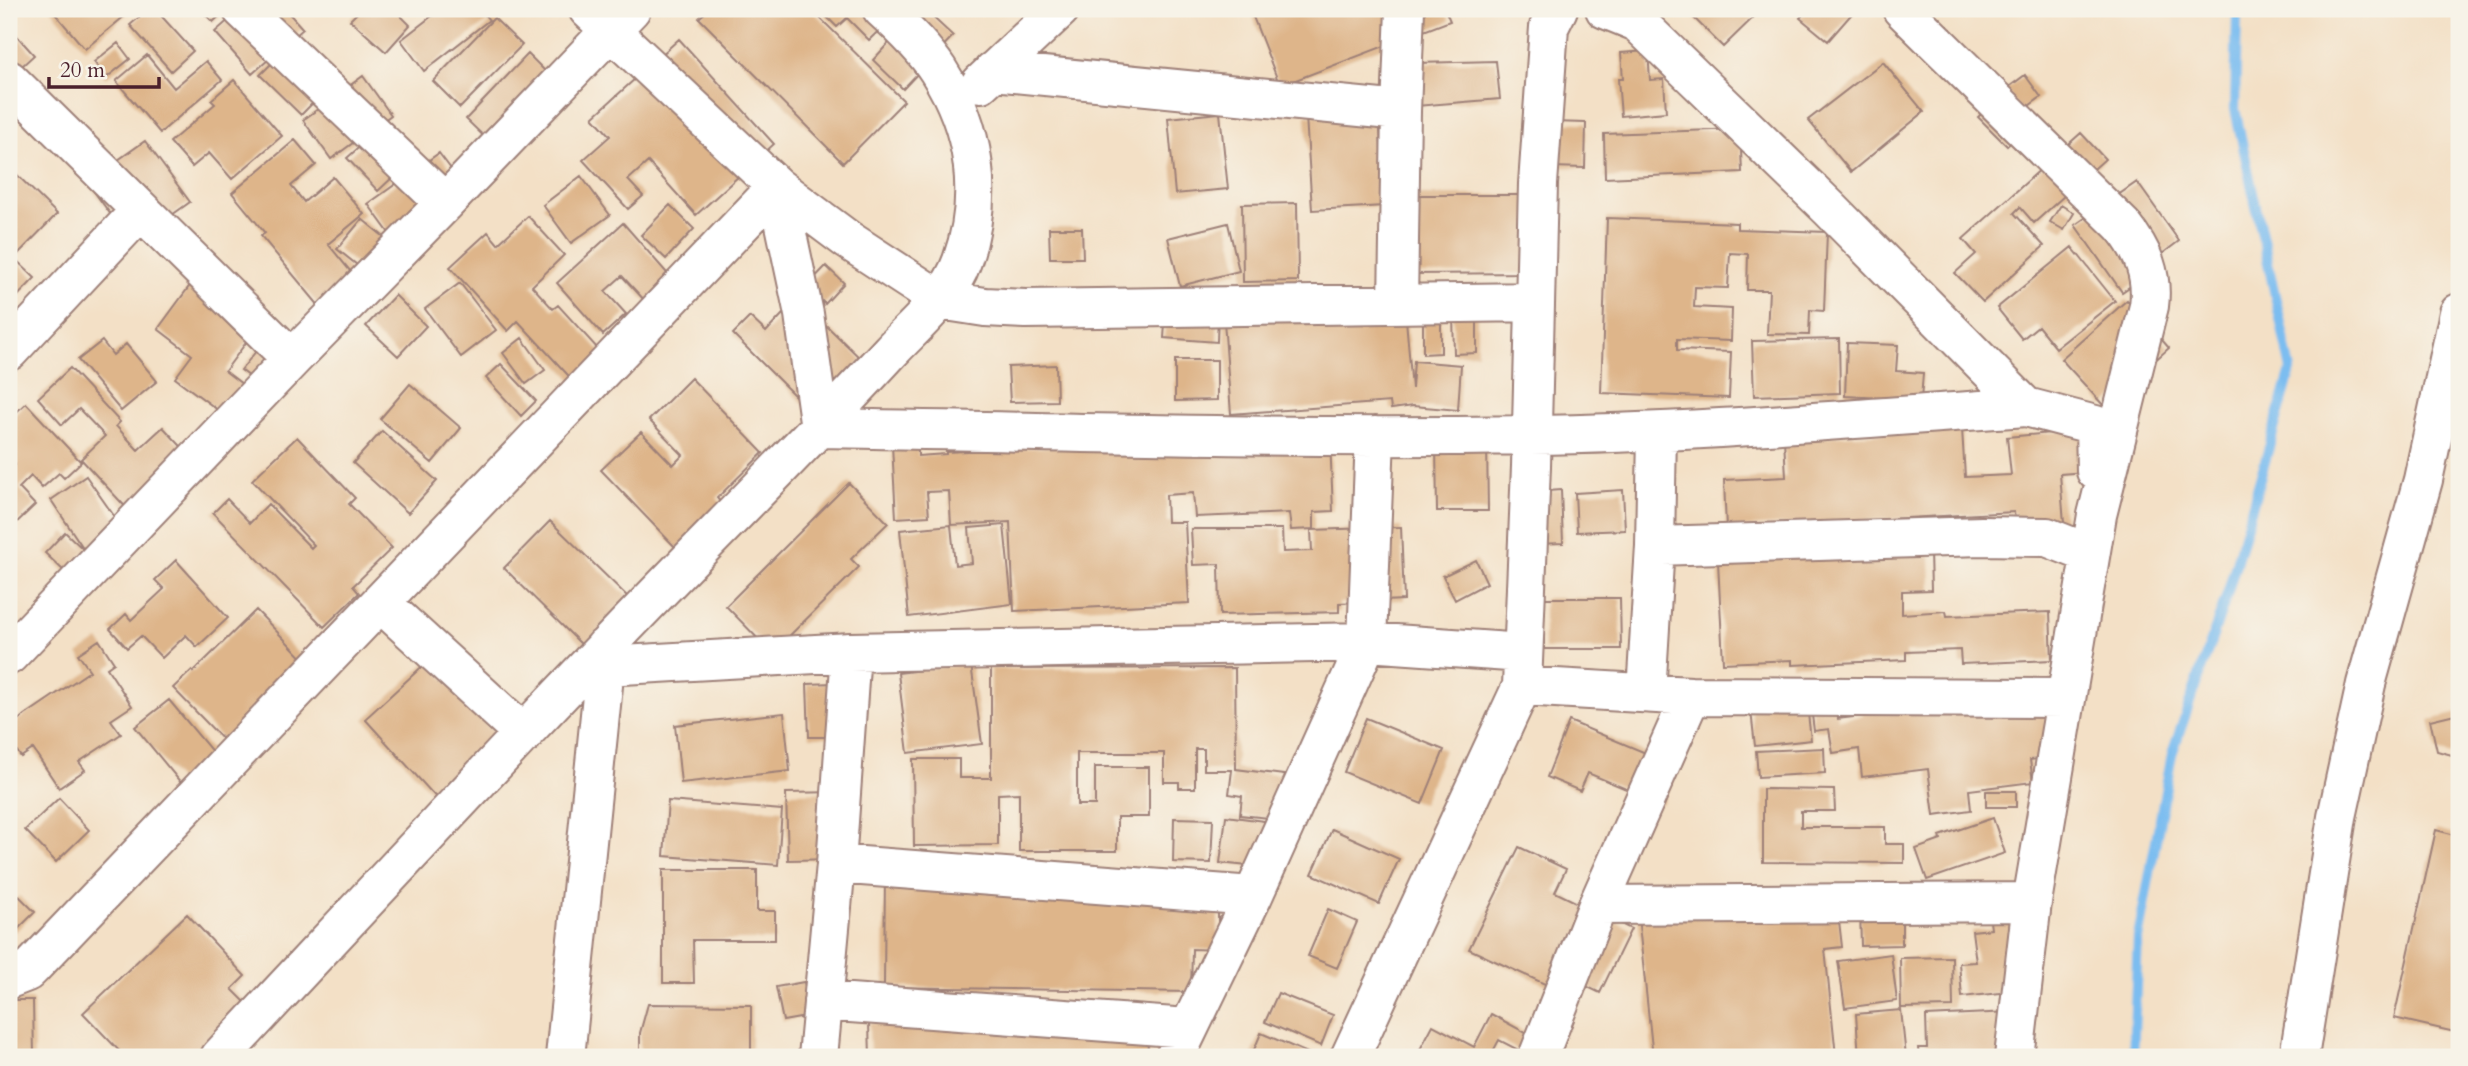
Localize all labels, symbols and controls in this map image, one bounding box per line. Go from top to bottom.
scale bar [49,46,159,90]
text: 20 m [60,56,105,85]

